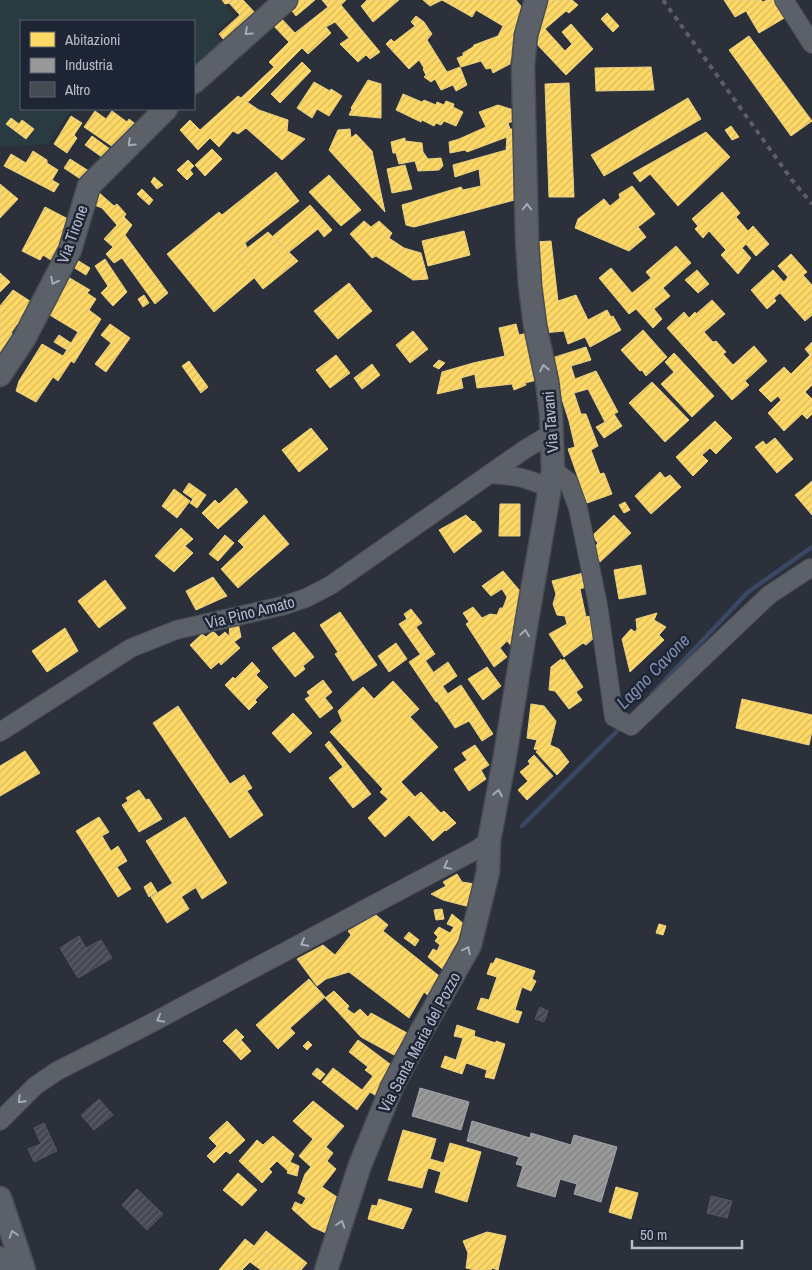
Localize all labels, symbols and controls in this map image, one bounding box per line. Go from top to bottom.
legend [20,20,195,110]
one-way arrow [245,26,254,35]
text: Abitazioni [64,29,120,50]
text: Industria [65,54,113,75]
text: Altro [64,79,90,100]
one-way arrow [128,137,137,146]
street label: Via Tirone [51,202,93,266]
one-way arrow [522,203,532,211]
one-way arrow [50,276,60,285]
one-way arrow [540,364,550,373]
street label: Via Tavani [537,390,563,454]
street label: Via Pino Amato [203,590,297,634]
water label: Lagno Cavone [611,628,695,714]
one-way arrow [519,629,529,637]
one-way arrow [493,789,503,798]
one-way arrow [443,860,452,870]
one-way arrow [300,936,309,946]
one-way arrow [461,946,471,955]
street label: Via Santa Maria del Pozzo [373,968,465,1116]
one-way arrow [157,1013,166,1023]
one-way arrow [18,1094,27,1103]
scale bar [632,1218,742,1250]
one-way arrow [336,1220,346,1228]
text: 50 m [640,1224,667,1245]
one-way arrow [9,1230,19,1239]

